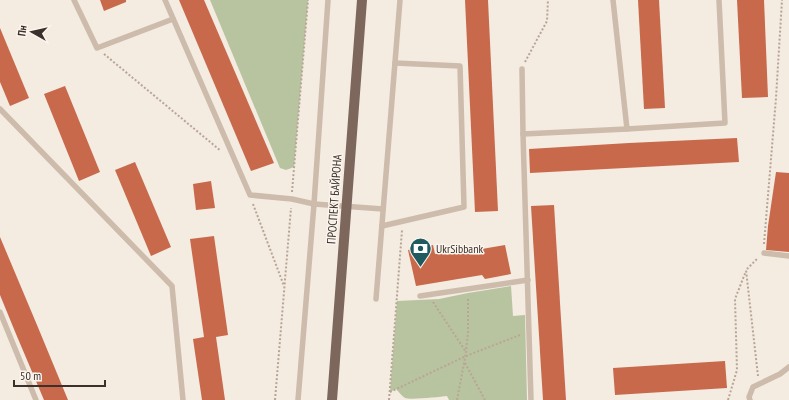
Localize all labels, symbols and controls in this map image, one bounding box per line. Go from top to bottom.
north arrow [12,12,52,52]
text: Пн [14,24,30,37]
street label: ПРОСПЕКТ БАЙРОНА [323,153,345,244]
bank icon: UkrSibbank [408,235,434,268]
place label: UkrSibbank [436,241,483,256]
scale bar [14,362,105,388]
text: 50 m [20,368,41,383]

